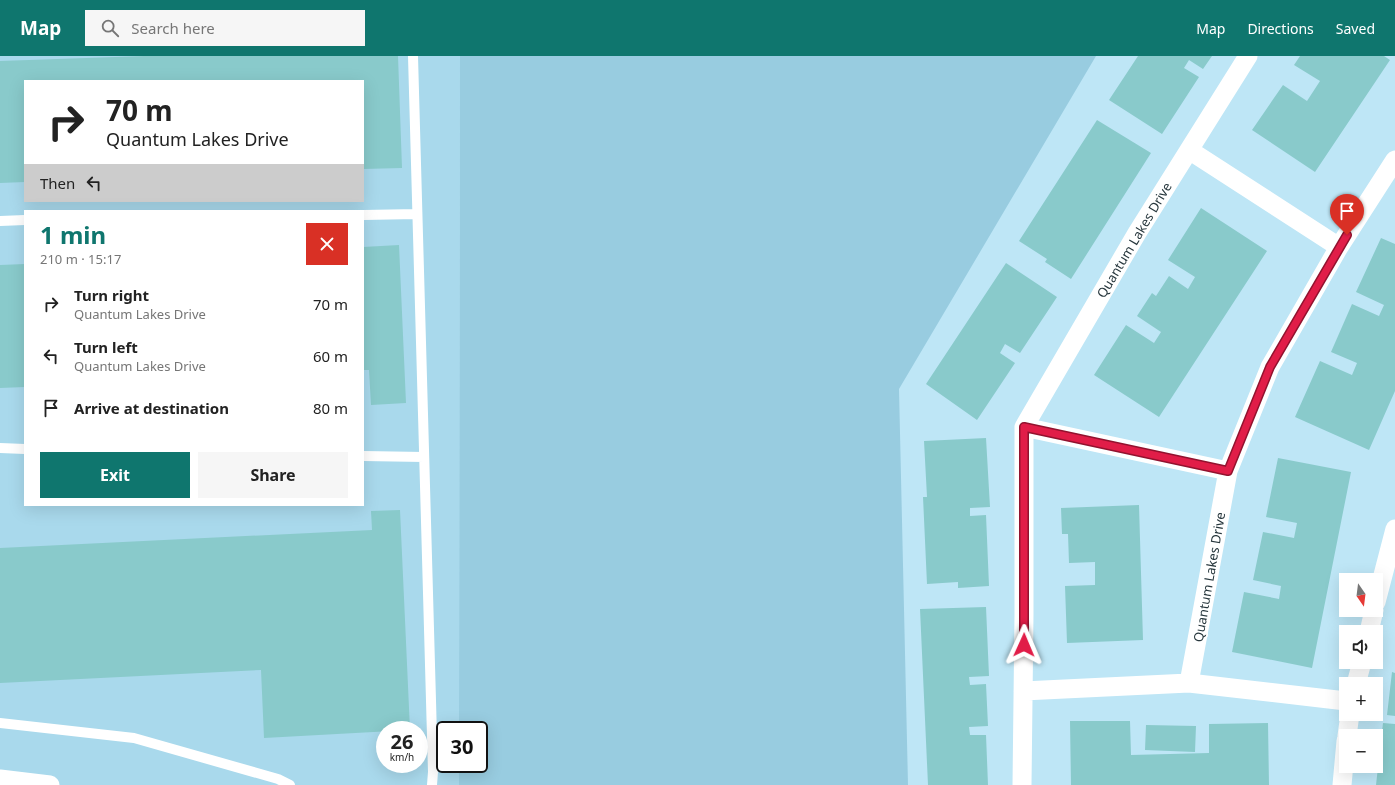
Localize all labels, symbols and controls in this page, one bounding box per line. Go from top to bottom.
search box [85,10,365,46]
text: Map [20,15,61,41]
icon: search [99,17,121,39]
text: Search here [131,18,215,38]
text: Map [1196,19,1225,38]
text: Directions [1247,19,1314,38]
text: Saved [1336,19,1375,38]
text: 70 m [106,91,173,129]
icon: right [40,96,92,148]
text: Quantum Lakes Drive [106,127,289,151]
icon: left [83,172,105,194]
text: Then [40,173,75,193]
street label: Quantum Lakes Drive [1092,179,1176,301]
pin [1330,194,1364,235]
icon: arrive [1336,200,1358,222]
text: 1 min [40,218,106,251]
button: close [306,223,348,265]
text: 210 m · 15:17 [40,250,121,268]
text: Turn right [74,285,149,305]
icon: right [40,293,62,315]
text: 70 m [313,294,348,314]
text: Quantum Lakes Drive [74,305,206,323]
text: Turn left [74,337,138,357]
icon: left [40,345,62,367]
text: 60 m [313,346,348,366]
text: Quantum Lakes Drive [74,357,206,375]
icon: arrive [40,397,62,419]
text: Arrive at destination [74,398,229,418]
text: 80 m [313,398,348,418]
button: Exit [40,452,190,498]
button: Share [198,452,348,498]
street label: Quantum Lakes Drive [1189,510,1229,644]
north arrow [1339,573,1383,617]
map controls [1339,573,1383,773]
position arrow [1003,624,1045,666]
button: sound [1339,625,1383,669]
button: + [1339,677,1383,721]
speed limit sign: 30 [436,721,488,773]
text: 26 [391,728,413,755]
button: − [1339,729,1383,773]
text: km/h [390,750,414,764]

